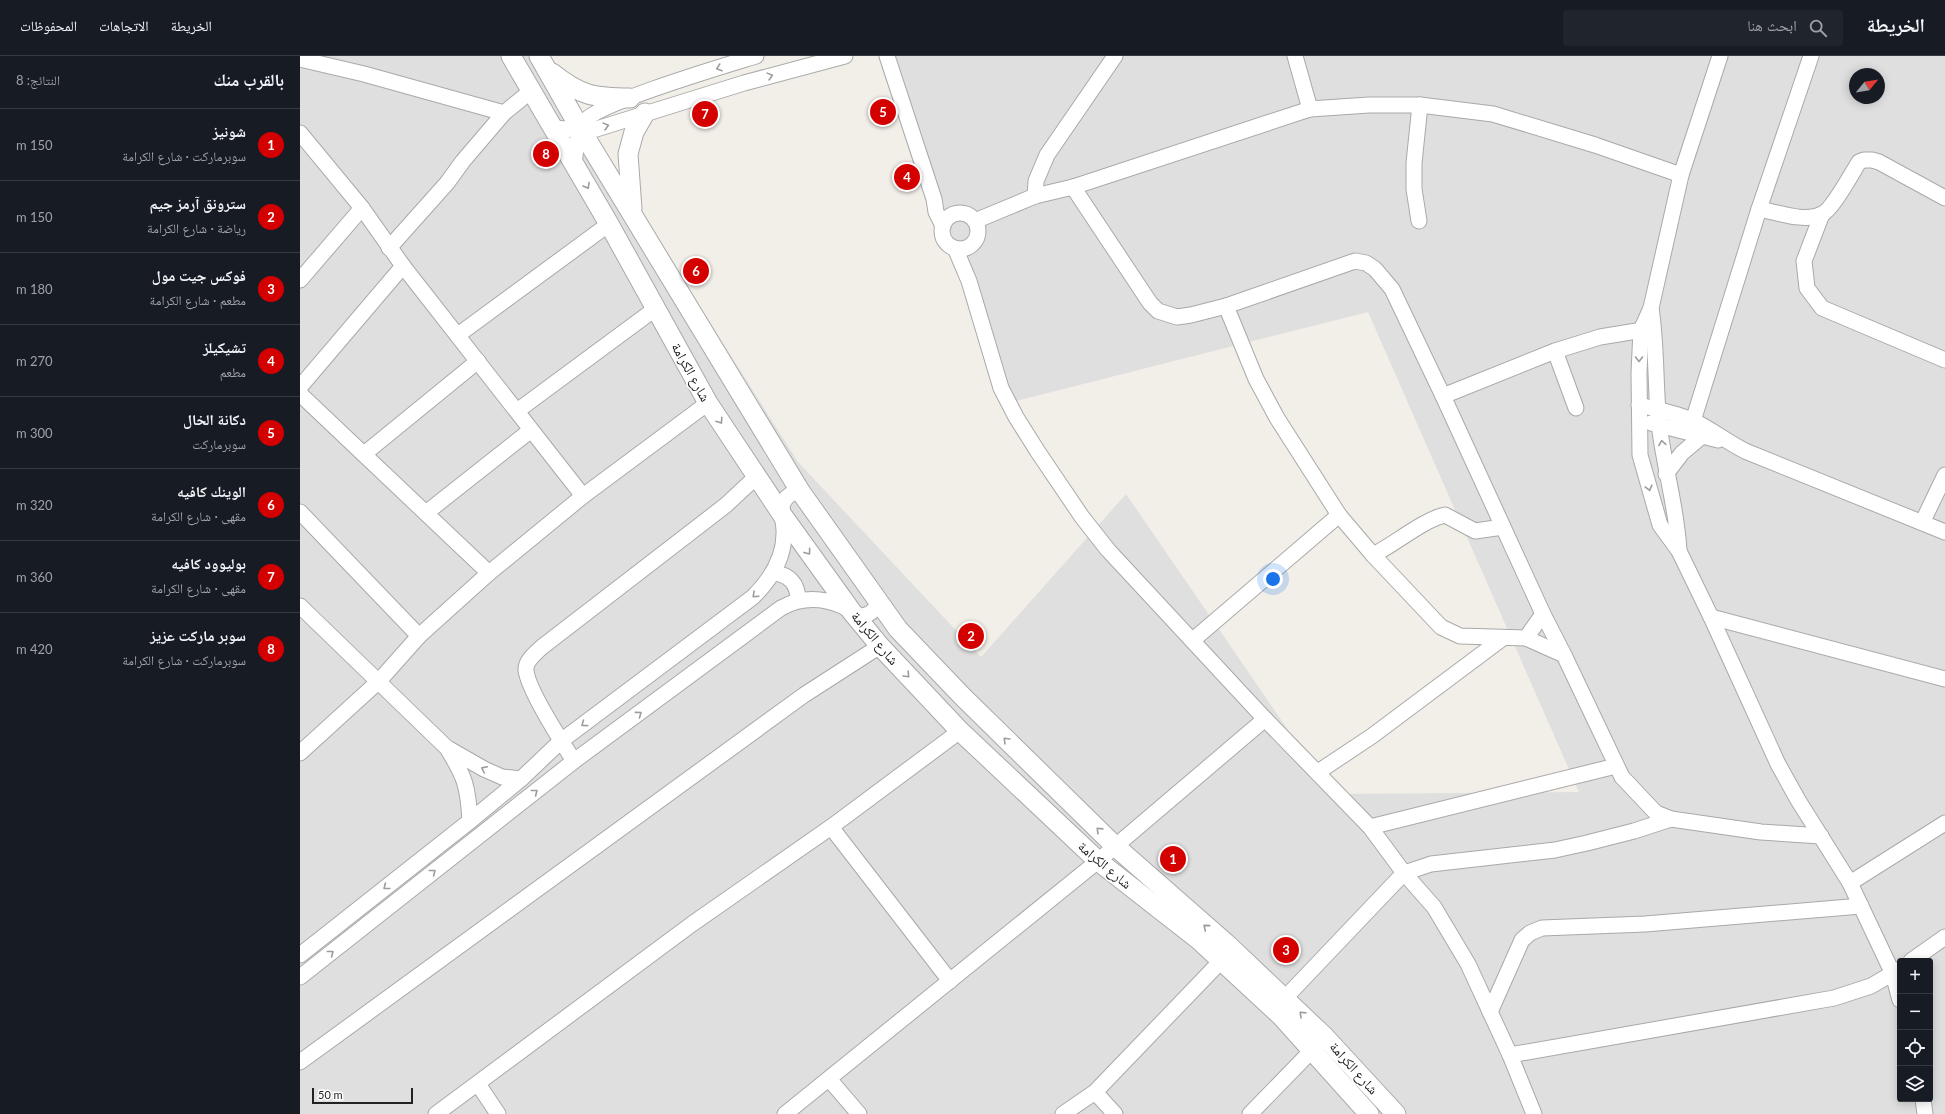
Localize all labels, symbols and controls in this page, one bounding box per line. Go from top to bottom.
search box [1563,10,1843,46]
text: الخريطة [1867,13,1925,36]
text: ابحث هنا [1747,16,1797,34]
text: المحفوظات [20,17,77,34]
text: الاتجاهات [99,17,149,34]
text: الخريطة [171,17,212,34]
icon: search [1807,17,1829,39]
one-way arrow [715,63,722,72]
north arrow [1849,68,1885,104]
text: بالقرب منك [214,69,284,90]
text: النتائج: 8 [16,72,60,88]
one-way arrow [767,72,774,81]
pin: 5 [870,97,896,127]
pin: 7 [692,99,718,129]
text: شونيز [213,122,246,140]
one-way arrow [603,123,609,131]
text: 150 m [16,137,53,153]
text: 1 [267,137,275,153]
pin: 8 [533,139,559,169]
text: سوبرماركت · شارع الكرامة [122,148,246,164]
pin: 4 [894,162,920,192]
one-way arrow [583,182,590,189]
text: سترونق آرمز جيم [149,194,246,212]
text: 150 m [16,209,53,225]
text: 2 [267,209,275,225]
text: رياضة · شارع الكرامة [147,220,246,236]
pin: 6 [683,256,709,286]
text: فوكس جيت مول [152,266,246,284]
text: 180 m [16,281,53,297]
text: 3 [267,281,275,297]
text: مطعم · شارع الكرامة [150,292,246,308]
text: تشيكيلز [203,338,246,356]
street label: شارع الكرامة [667,339,715,405]
text: 270 m [16,353,53,369]
text: 4 [267,353,275,369]
one-way arrow [1635,356,1643,362]
text: مطعم [220,364,246,380]
text: دكانة الخال [183,410,246,428]
one-way arrow [715,417,722,424]
text: 300 m [16,425,53,441]
text: 5 [267,425,275,441]
text: سوبرماركت [192,436,246,452]
one-way arrow [1658,440,1667,446]
text: الوينك كافيه [177,482,246,500]
one-way arrow [1644,484,1652,491]
text: 320 m [16,497,53,513]
text: 6 [267,497,275,513]
text: مقهى · شارع الكرامة [151,508,246,524]
one-way arrow [804,548,811,555]
text: بوليوود كافيه [171,554,246,572]
text: 360 m [16,569,53,585]
text: 7 [267,569,275,585]
your location [1263,569,1283,589]
text: مقهى · شارع الكرامة [151,580,246,596]
one-way arrow [752,590,760,598]
street label: شارع الكرامة [847,607,903,669]
pin: 2 [958,621,984,651]
text: سوبر ماركت عزيز [150,626,246,644]
text: 420 m [16,641,53,657]
text: 8 [267,641,275,657]
text: سوبرماركت · شارع الكرامة [122,652,246,668]
one-way arrow [902,670,910,678]
one-way arrow [634,711,641,718]
one-way arrow [581,719,588,726]
one-way arrow [1003,737,1011,745]
one-way arrow [481,766,488,774]
one-way arrow [530,790,537,797]
one-way arrow [1096,828,1104,835]
street label: شارع الكرامة [1074,837,1136,893]
pin: 1 [1160,844,1186,874]
one-way arrow [428,870,435,877]
one-way arrow [384,882,391,889]
one-way arrow [1203,924,1211,931]
pin: 3 [1273,935,1299,965]
one-way arrow [326,950,333,957]
map controls [1897,958,1933,1102]
button: + [1897,958,1933,994]
button: − [1897,994,1933,1030]
one-way arrow [1299,1012,1307,1019]
button: locate [1897,1030,1933,1066]
street label: شارع الكرامة [1325,1038,1382,1099]
button: layers [1897,1066,1933,1102]
scale bar [312,1086,413,1105]
text: 50 m [318,1088,343,1101]

